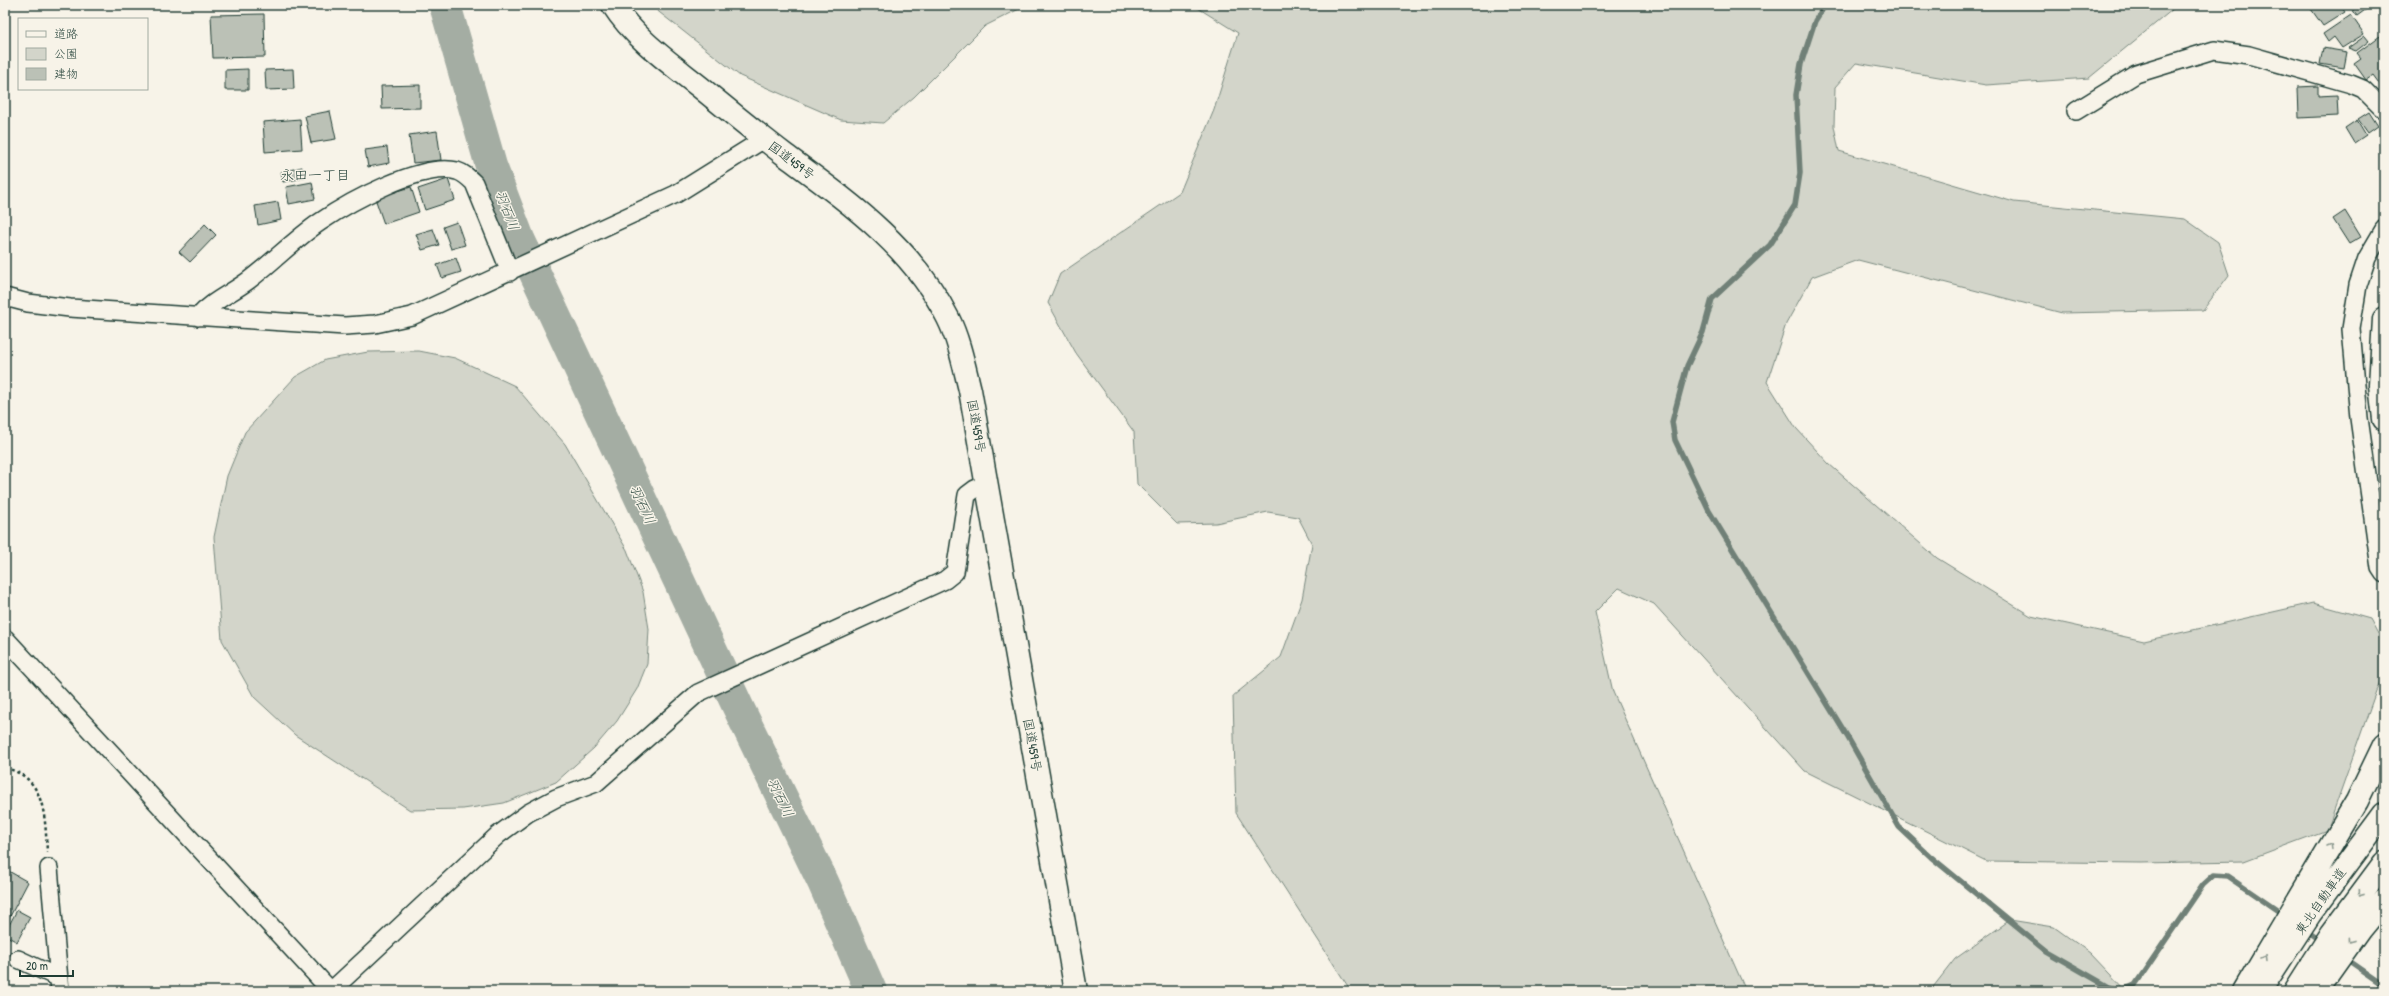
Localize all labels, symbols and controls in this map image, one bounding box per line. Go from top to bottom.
legend [18,18,148,90]
text: 道路 [54,25,78,42]
text: 公園 [54,45,78,62]
text: 建物 [54,65,78,82]
street label: 国道459号 [765,137,819,183]
district label: 永田一丁目 [280,165,350,184]
water label: 羽石川 [492,187,524,233]
street label: 国道459号 [963,398,991,454]
water label: 羽石川 [626,481,660,527]
street label: 国道459号 [1019,717,1047,773]
water label: 羽石川 [763,774,799,820]
one-way arrow [2326,843,2333,850]
street label: 東北自動車道 [2290,864,2350,938]
one-way arrow [2358,890,2366,897]
one-way arrow [2349,937,2356,944]
scale bar [20,952,73,978]
one-way arrow [2259,955,2266,962]
text: 20 m [26,957,48,974]

